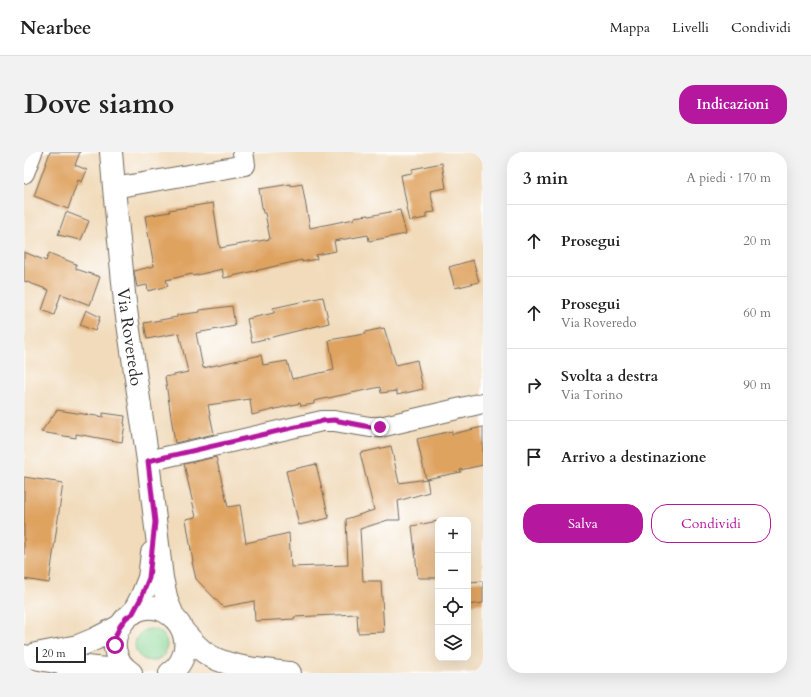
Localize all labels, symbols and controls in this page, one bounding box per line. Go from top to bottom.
text: Nearbee [20,15,91,41]
text: Mappa [610,18,650,37]
text: Livelli [672,18,709,37]
text: Condividi [731,18,791,37]
text: Dove siamo [24,85,174,123]
button: Indicazioni [679,85,787,124]
text: 3 min [523,167,568,190]
text: A piedi · 170 m [686,169,771,187]
icon: ahead [523,230,545,252]
text: Prosegui [561,231,620,251]
text: 20 m [743,232,771,250]
street label: Via Roveredo [112,287,148,388]
text: Prosegui [561,294,620,314]
icon: ahead [523,302,545,324]
text: 60 m [743,304,771,322]
text: Via Roveredo [561,314,636,332]
text: Svolta a destra [561,366,658,386]
icon: right [523,374,545,396]
text: 90 m [743,376,771,394]
text: Via Torino [561,386,623,404]
route end [371,418,389,436]
icon: arrive [523,446,545,468]
text: Arrivo a destinazione [561,447,707,467]
button: Salva [523,504,643,543]
button: Condividi [651,504,771,543]
map controls [435,517,471,661]
button: + [435,517,471,553]
button: − [435,553,471,589]
button: locate [435,589,471,625]
button: layers [435,625,471,661]
route start [106,636,124,654]
scale bar [36,645,86,664]
text: 20 m [42,646,66,661]

